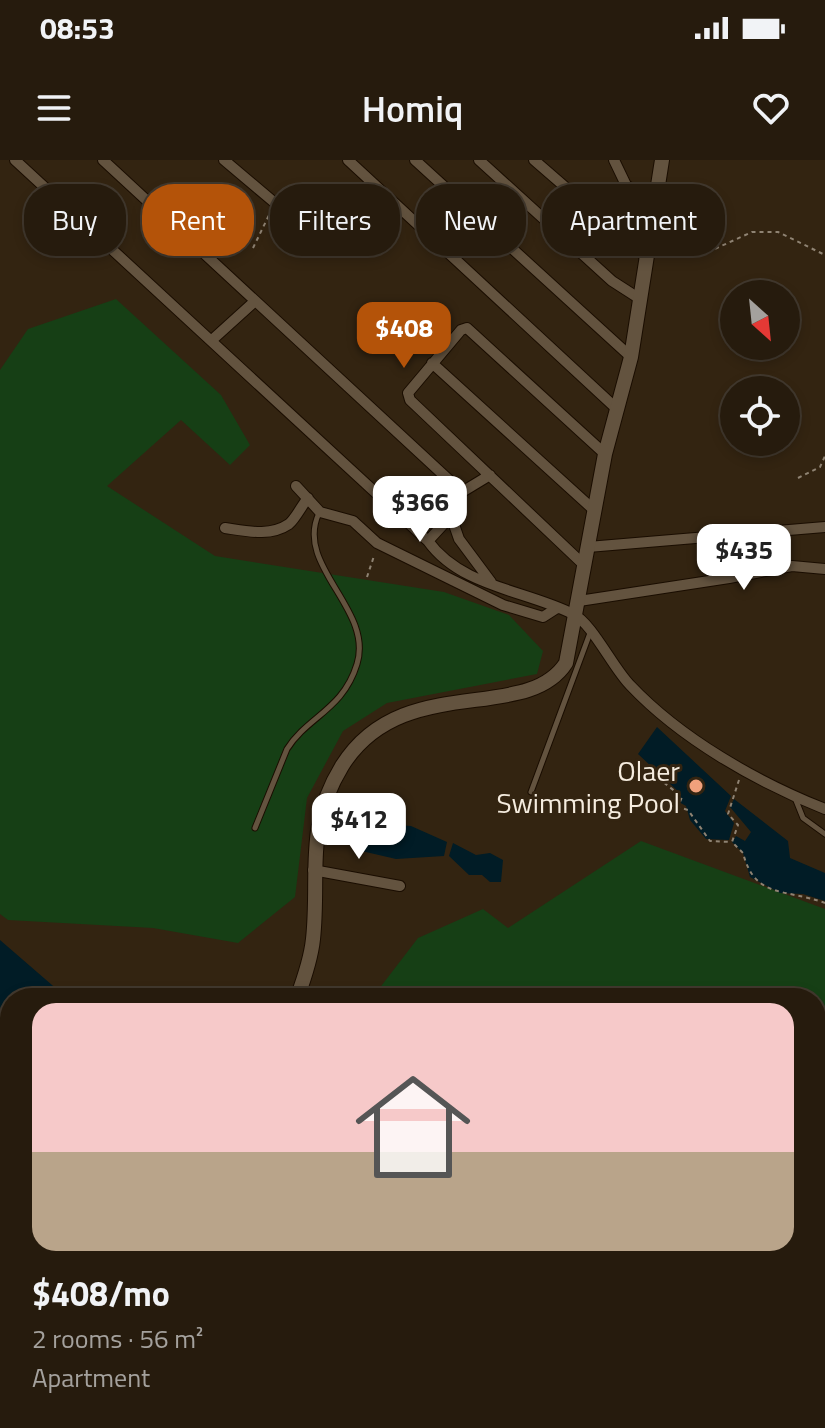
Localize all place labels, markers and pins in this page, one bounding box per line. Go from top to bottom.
pin: $408 [357,302,451,370]
pin: $366 [373,476,467,544]
pin: $435 [697,524,791,592]
place label: Olaer Swimming Pool [497,749,680,824]
marker: Olaer Swimming Pool [687,777,705,795]
pin: $412 [312,793,406,861]

